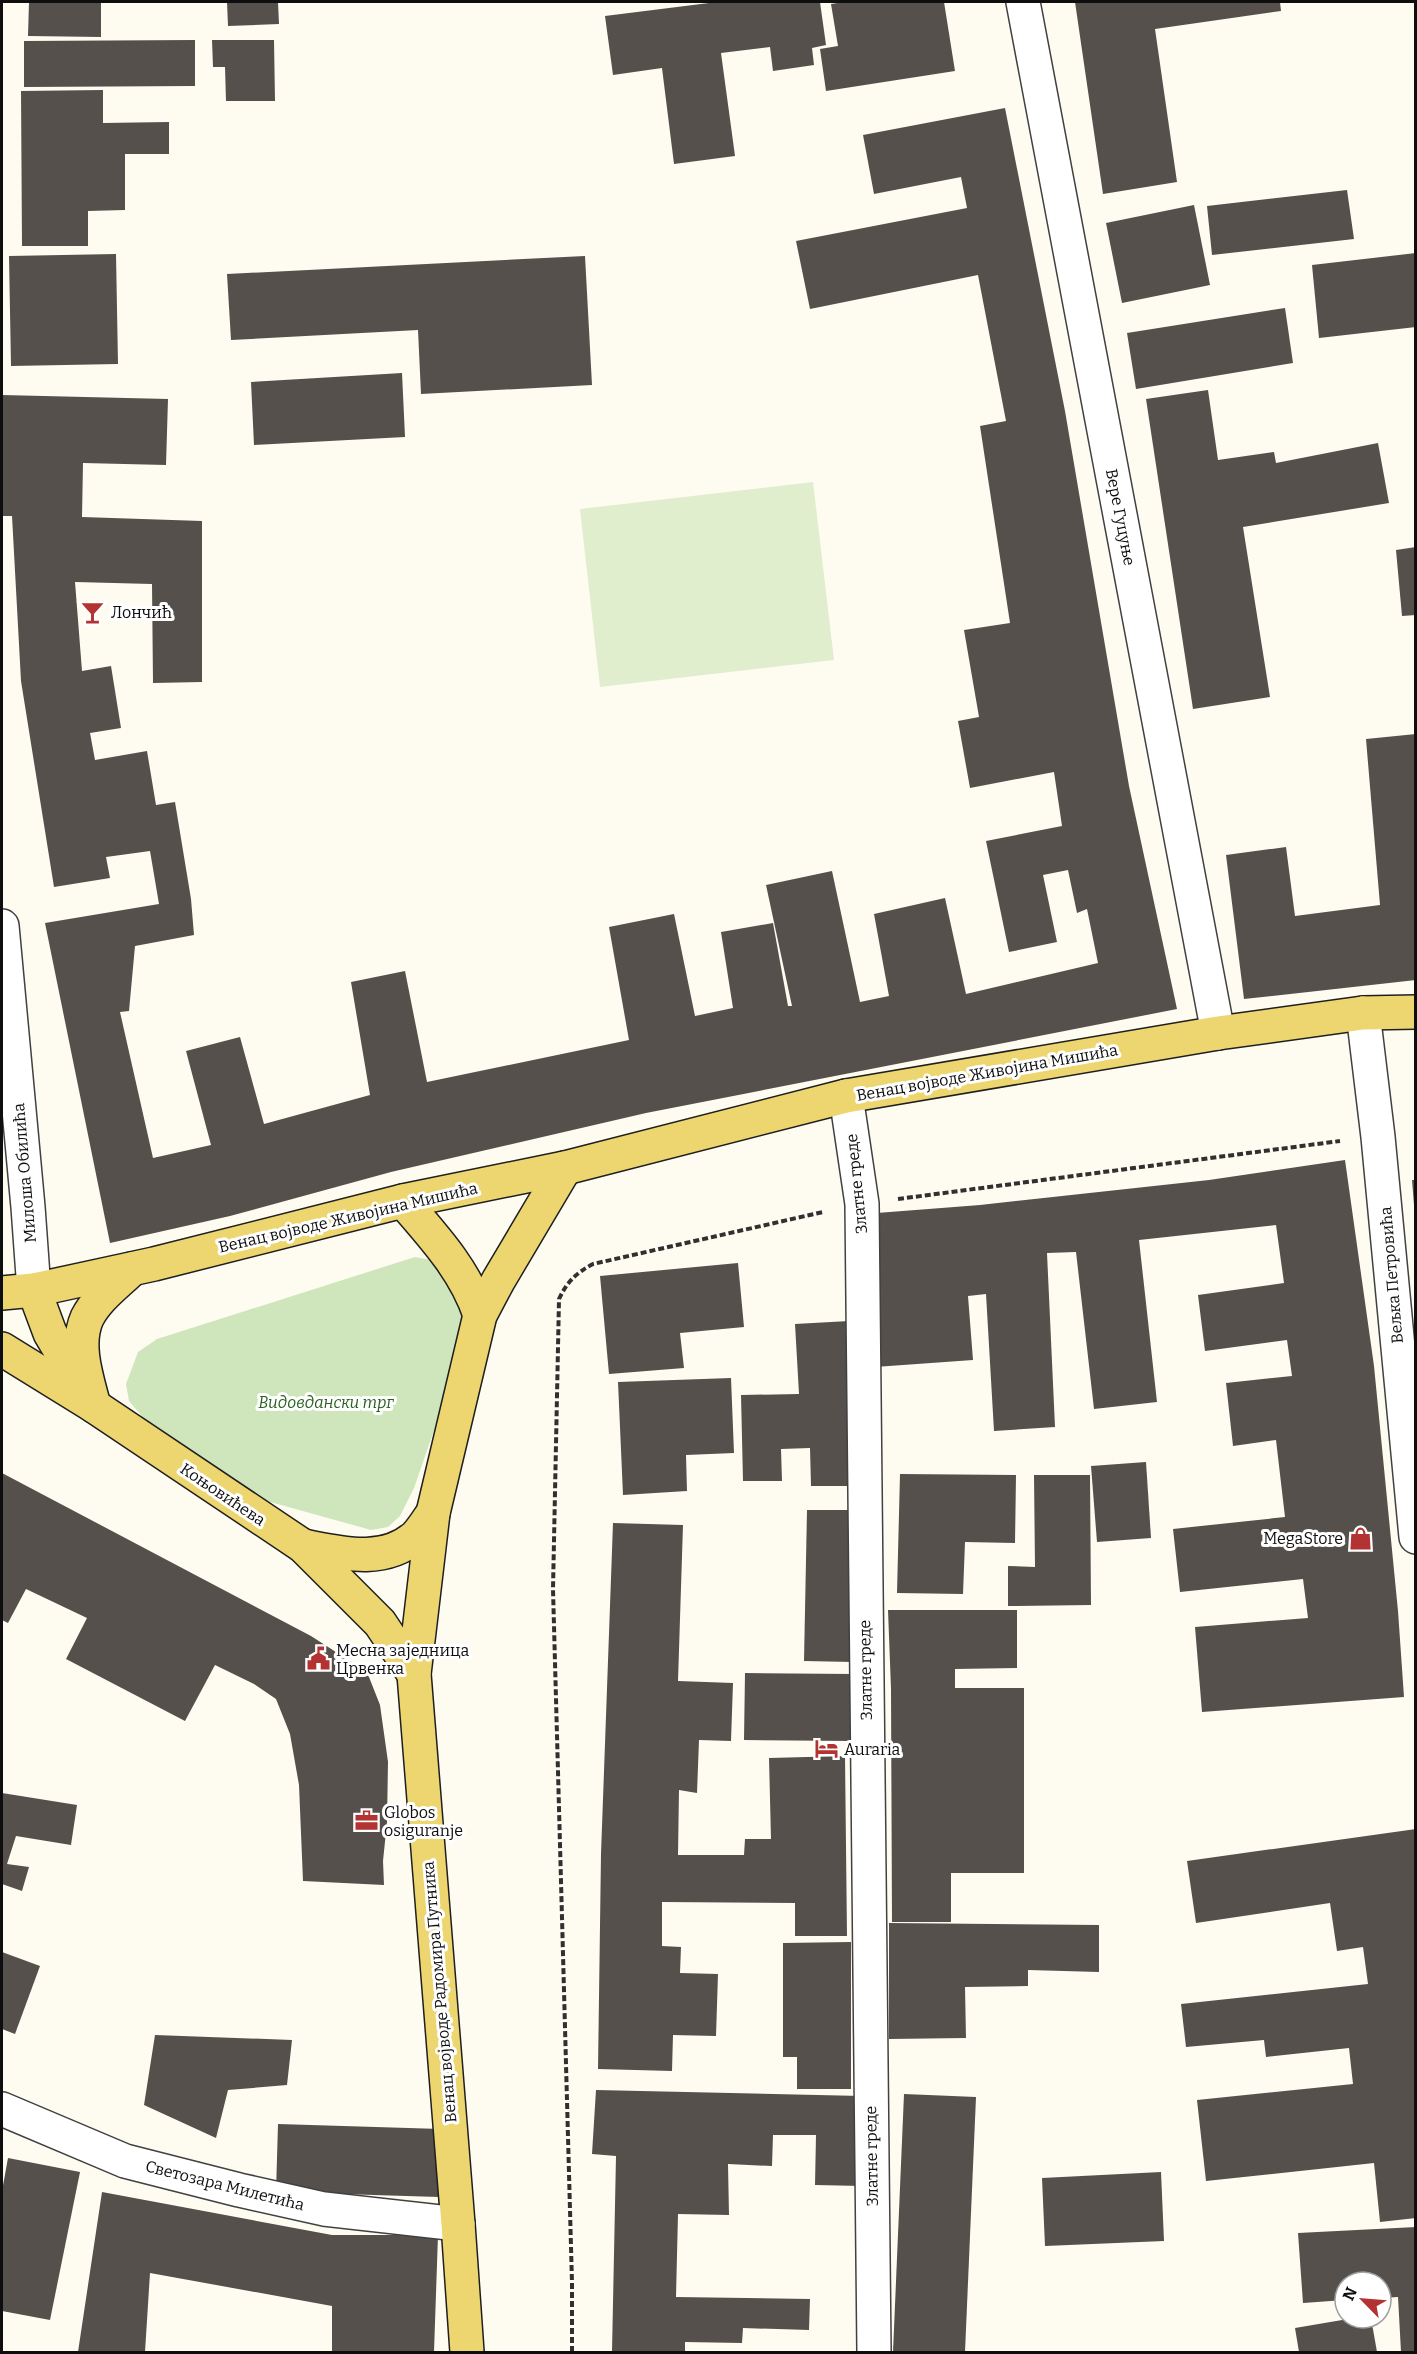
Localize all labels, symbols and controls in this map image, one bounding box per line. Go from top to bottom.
street label: Вере Гуцуње [1102,467,1139,567]
bar icon: Лончић [80,599,106,625]
place label: Лончић [111,603,172,622]
street label: Венац војводе Живојина Мишића [855,1040,1120,1105]
street label: Милоша Обилића [9,1102,40,1244]
street label: Златне греде [842,1133,871,1235]
street label: Венац војводе Живојина Мишића [217,1178,480,1257]
street label: Вељка Петровића [1376,1205,1407,1344]
park label: Видовдански трг [258,1393,394,1412]
street label: Коњовићева [177,1459,269,1530]
shop icon: MegaStore [1348,1525,1374,1551]
place label: MegaStore [1263,1529,1343,1548]
street label: Златне греде [855,1620,876,1720]
place label: Месна заједница Црвенка [336,1641,470,1678]
public building icon: Месна заједница Црвенка [305,1646,331,1672]
hotel icon: Auraria [813,1736,839,1762]
place label: Auraria [844,1740,901,1759]
place label: Globos osiguranje [384,1803,463,1840]
office icon: Globos osiguranje [353,1808,379,1834]
street label: Венац војводе Радомира Путника [419,1860,460,2124]
street label: Златне греде [861,2106,882,2206]
street label: Светозара Милетића [143,2157,306,2214]
north arrow [1333,2270,1393,2330]
text: N [1339,2284,1361,2303]

